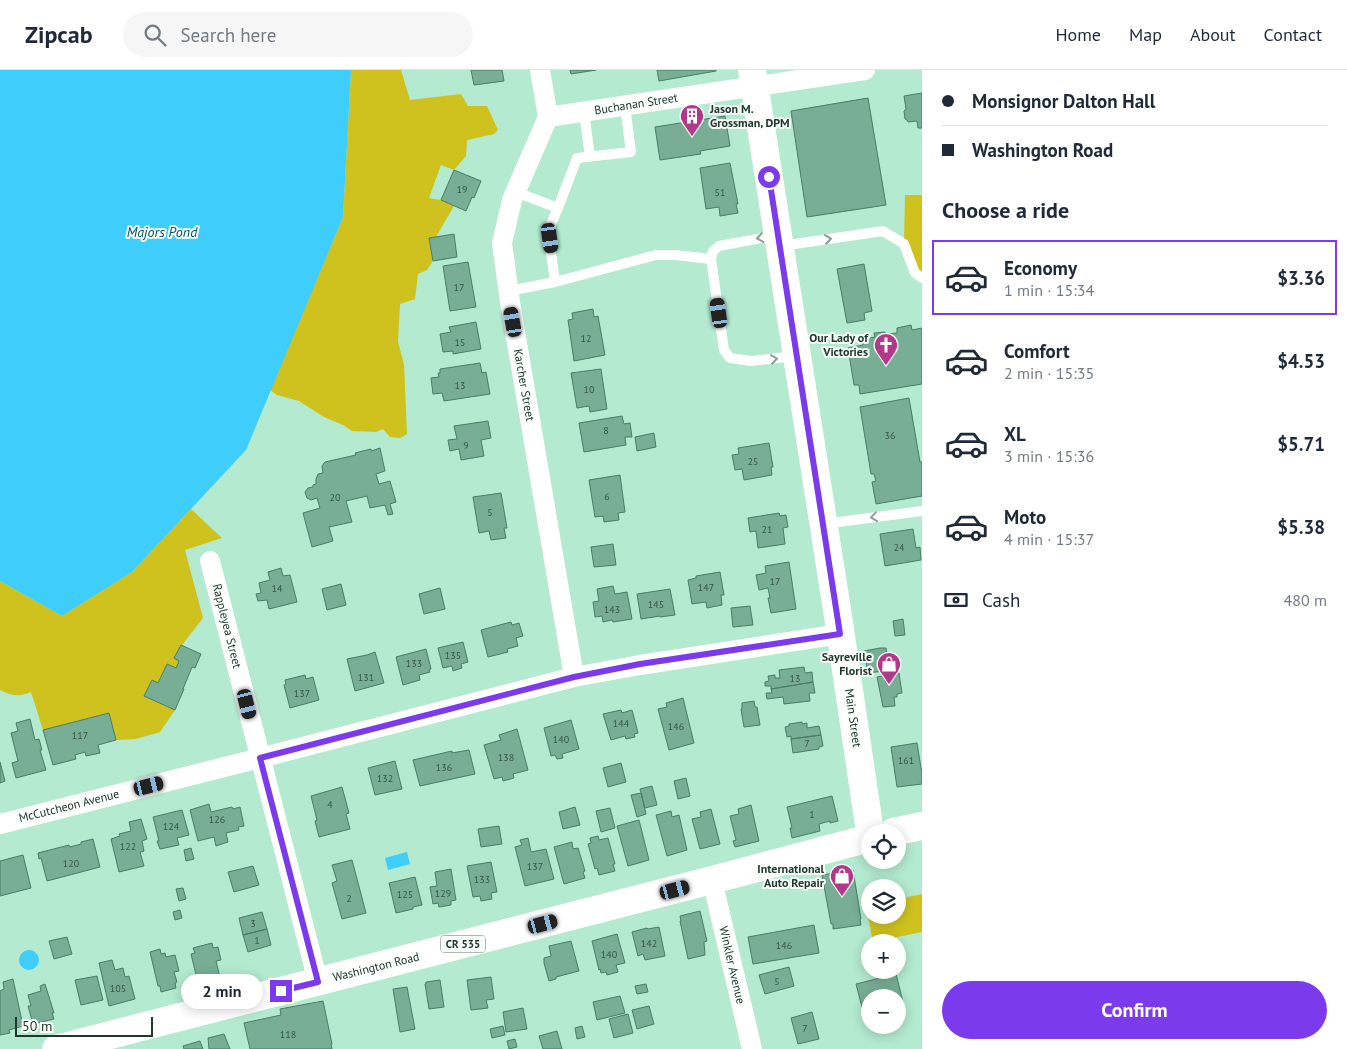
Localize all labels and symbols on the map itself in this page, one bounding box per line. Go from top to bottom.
street label: Buchanan Street [593,90,679,118]
place label: Jason M. Grossman, DPM [709,101,790,130]
building icon: Jason M. Grossman, DPM [679,103,705,137]
route start [758,166,780,188]
house number: 19 [457,183,467,196]
house number: 51 [715,186,725,199]
car [540,222,559,254]
water label: Majors Pond [127,223,198,241]
one-way arrow [756,233,764,243]
one-way arrow [825,234,833,245]
house number: 17 [454,281,464,294]
car [709,297,728,329]
car [503,306,522,338]
place label: Our Lady of Victories [809,330,869,359]
house number: 12 [581,332,591,345]
church icon: Our Lady of Victories [873,332,899,366]
house number: 15 [455,336,465,349]
street label: Karcher Street [511,348,538,422]
one-way arrow [770,354,778,365]
house number: 13 [455,379,465,392]
house number: 10 [584,383,595,396]
house number: 8 [603,424,609,437]
house number: 36 [885,429,895,442]
house number: 9 [463,439,469,452]
house number: 25 [748,455,758,468]
house number: 6 [604,490,610,503]
house number: 20 [330,491,341,504]
house number: 5 [487,506,493,519]
one-way arrow [869,512,878,522]
house number: 21 [762,523,772,536]
house number: 24 [894,541,905,554]
house number: 17 [770,575,780,588]
house number: 147 [698,581,714,594]
street label: Rappleyea Street [210,582,245,670]
house number: 14 [272,582,283,595]
house number: 145 [648,598,664,611]
house number: 143 [604,603,620,616]
house number: 135 [445,649,461,662]
place label: Sayreville Florist [822,649,873,678]
shop icon: Sayreville Florist [876,651,902,685]
house number: 133 [406,657,422,670]
house number: 131 [358,671,374,684]
house number: 13 [790,672,800,685]
house number: 137 [294,687,310,700]
car [236,688,257,720]
street label: Main Street [842,688,865,748]
house number: 144 [613,717,630,730]
house number: 146 [668,720,684,733]
house number: 117 [72,729,88,742]
house number: 140 [553,733,570,746]
house number: 7 [804,737,810,750]
house number: 138 [498,751,514,764]
house number: 161 [898,754,914,767]
house number: 136 [436,761,452,774]
house number: 132 [377,772,393,785]
car [132,775,165,797]
street label: McCutcheon Avenue [17,786,121,825]
house number: 4 [327,798,333,811]
house number: 1 [809,808,815,821]
house number: 126 [209,813,225,826]
house number: 124 [163,820,180,833]
house number: 122 [120,840,136,853]
house number: 120 [63,857,80,870]
house number: 137 [527,860,543,873]
place label: International Auto Repair [757,861,825,890]
shop icon: International Auto Repair [829,863,855,897]
house number: 133 [474,873,490,886]
car [658,879,691,901]
house number: 129 [435,887,451,900]
house number: 125 [397,888,413,901]
house number: 2 [346,892,352,905]
car [526,913,559,935]
house number: 3 [250,917,256,930]
street label: Winkler Avenue [716,924,749,1005]
house number: 1 [254,934,260,947]
road number: CR 535 [440,936,486,952]
house number: 142 [641,937,657,950]
house number: 146 [776,939,792,952]
street label: Washington Road [331,948,421,985]
house number: 140 [601,948,618,961]
callout: 2 min [181,974,264,1008]
house number: 5 [774,975,780,988]
route end [270,980,292,1002]
house number: 105 [110,982,126,995]
scale bar [15,1014,152,1037]
house number: 7 [802,1022,808,1035]
house number: 118 [280,1028,296,1041]

